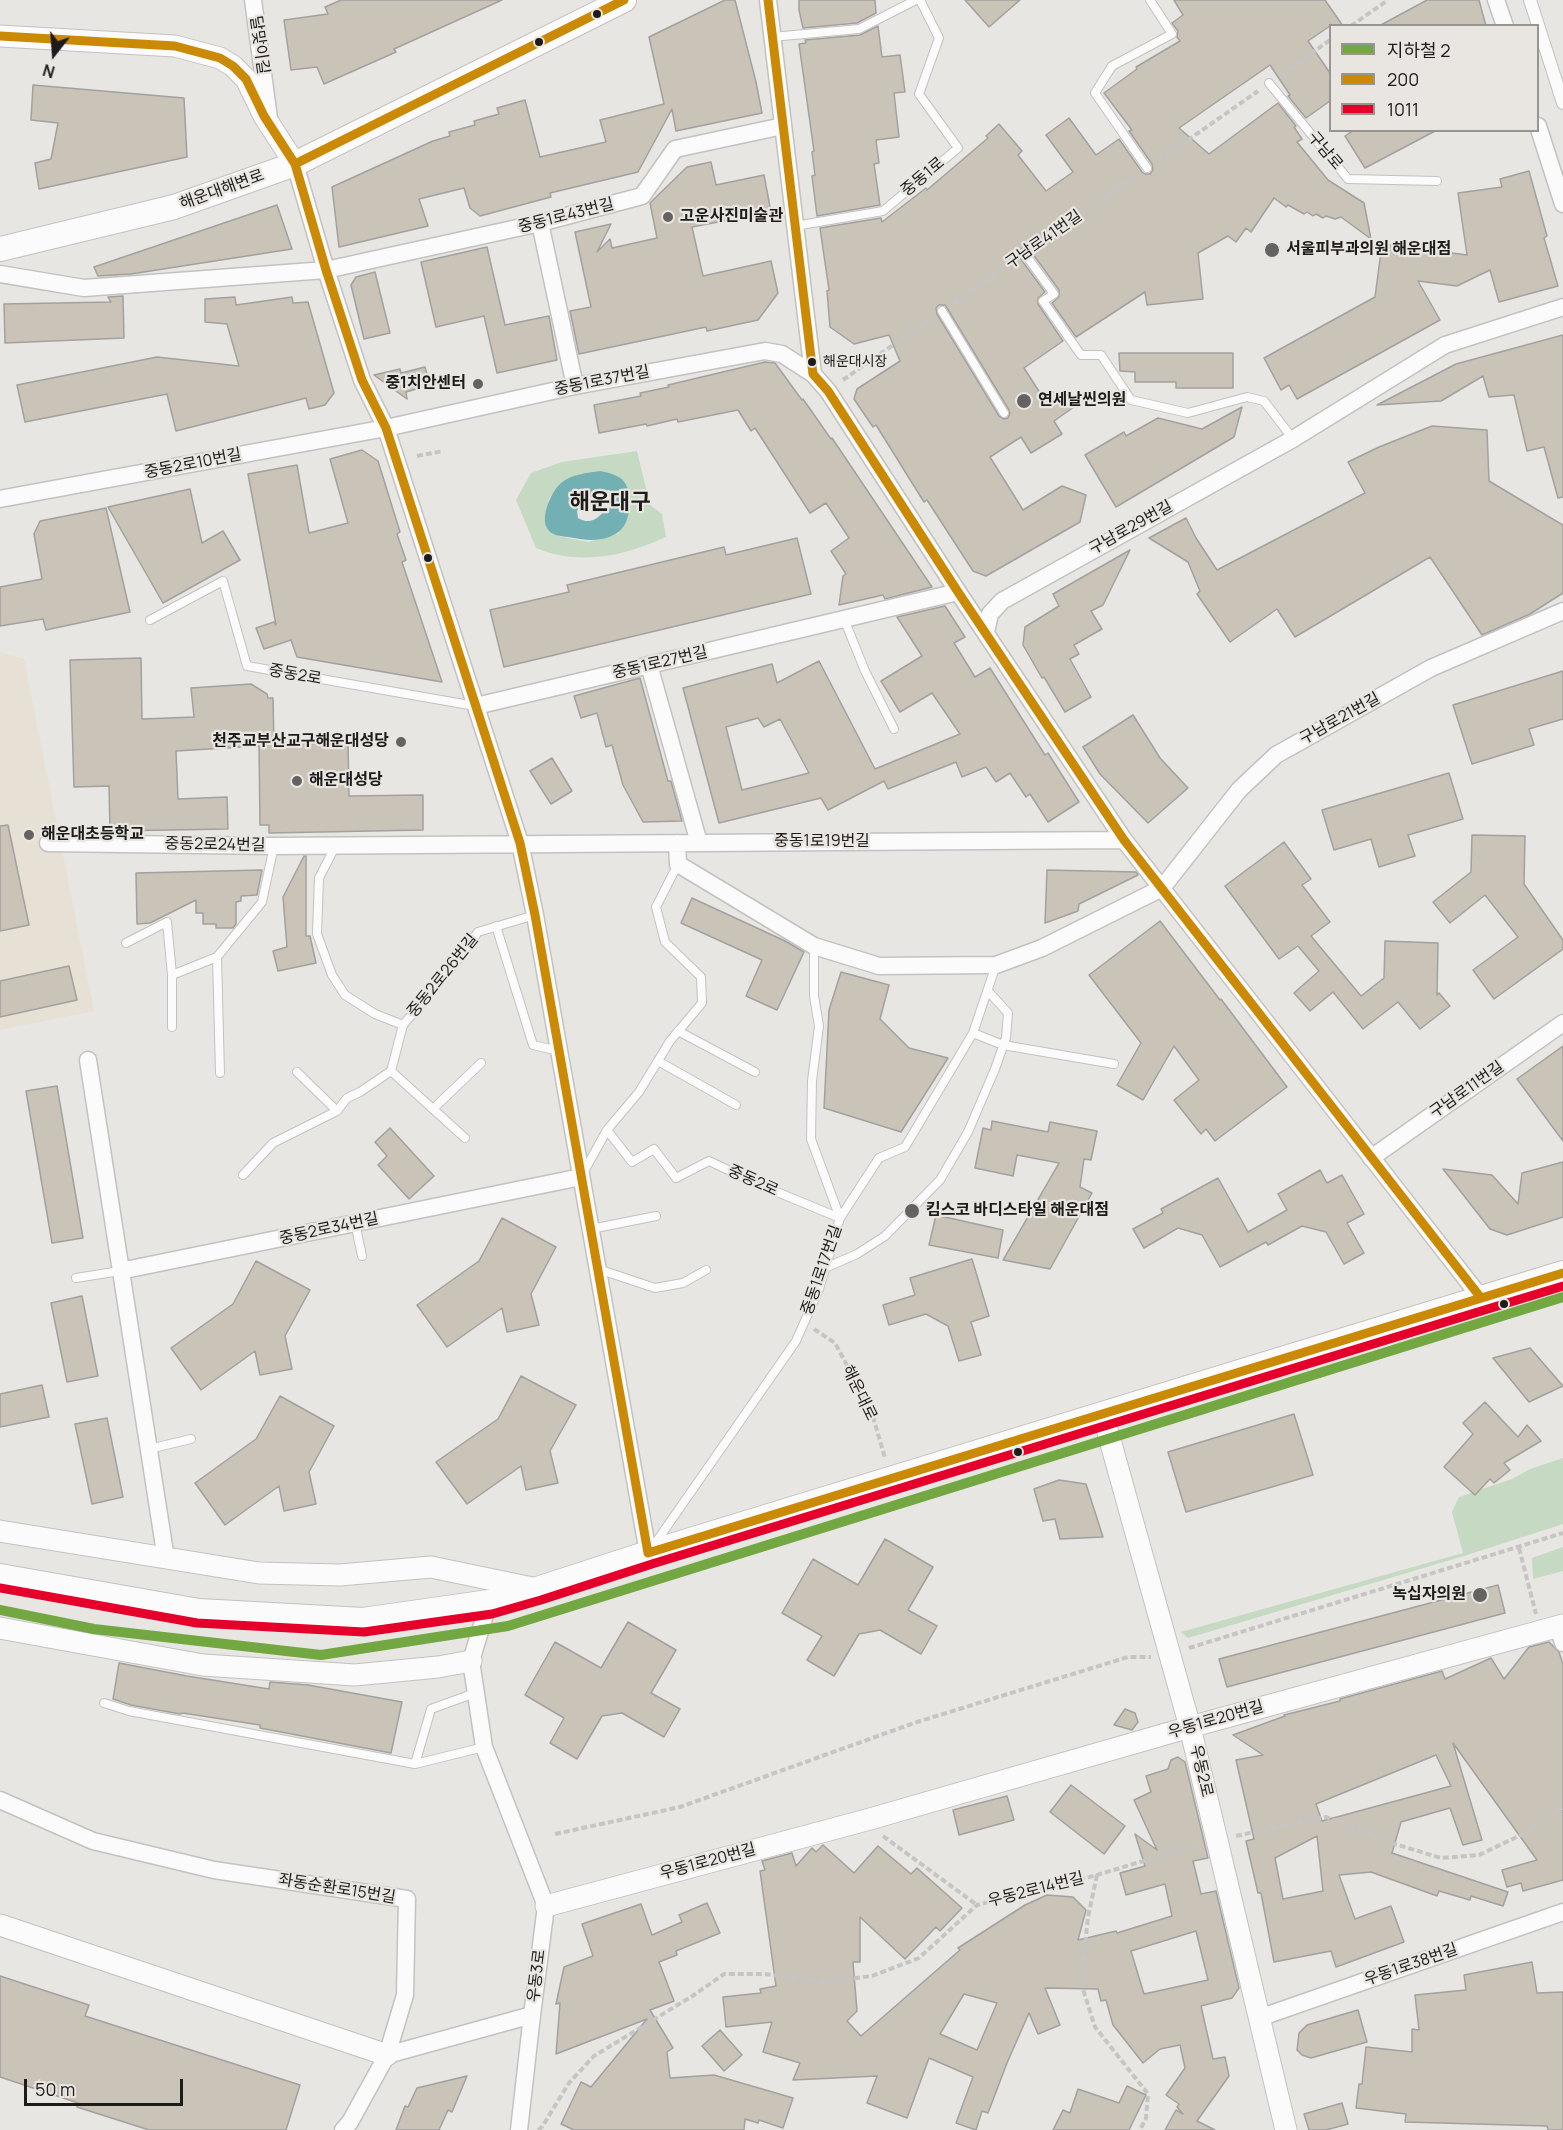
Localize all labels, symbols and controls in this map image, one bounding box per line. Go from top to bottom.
unlabelled marker [591,8,603,20]
street label: 달맞이길 [245,15,273,75]
north arrow [24,24,84,84]
legend [1329,24,1539,132]
unlabelled marker [533,36,545,48]
text: 지하철 2 [1387,38,1451,62]
text: N [40,59,57,83]
text: 200 [1387,67,1419,91]
text: 1011 [1387,97,1419,121]
street label: 구남로 [1303,128,1347,174]
street label: 중동1로 [898,153,948,201]
street label: 해운대해변로 [177,166,267,214]
street label: 중동1로43번길 [516,195,616,237]
place label: 고운사진미술관 [680,207,783,227]
street label: 구남로41번길 [1002,207,1086,273]
marker: 고운사진미술관 [661,210,675,224]
place label: 서울피부과의원 해운대점 [1286,240,1451,260]
marker: 서울피부과의원 해운대점 [1263,241,1281,259]
place label: 해운대시장 [823,354,887,370]
marker: 해운대시장 [806,356,818,368]
street label: 중동1로37번길 [553,362,651,400]
place label: 중1치안센터 [385,374,466,394]
marker: 중1치안센터 [471,377,485,391]
place label: 연세날씬의원 [1038,391,1126,411]
marker: 연세날씬의원 [1015,392,1033,410]
street label: 중동2로10번길 [143,445,243,483]
district label: 해운대구 [570,490,650,516]
street label: 구남로29번길 [1086,497,1176,559]
unlabelled marker [422,552,434,564]
street label: 중동1로27번길 [611,643,709,683]
street label: 중동2로 [267,661,323,689]
street label: 구남로21번길 [1296,689,1384,749]
place label: 천주교부산교구해운대성당 [212,732,389,752]
marker: 천주교부산교구해운대성당 [394,735,408,749]
place label: 해운대성당 [309,771,383,791]
marker: 해운대성당 [290,774,304,788]
place label: 해운대초등학교 [41,825,144,845]
marker: 해운대초등학교 [22,828,36,842]
street label: 중동1로19번길 [774,832,870,852]
street label: 중동2로24번길 [164,835,266,855]
street label: 중동2로26번길 [404,930,482,1022]
street label: 구남로11번길 [1426,1057,1508,1123]
street label: 중동2로 [725,1161,781,1201]
place label: 킴스코 바디스타일 해운대점 [926,1201,1109,1221]
marker: 킴스코 바디스타일 해운대점 [903,1202,921,1220]
street label: 중동2로34번길 [278,1209,380,1249]
street label: 중동1로17번길 [798,1222,846,1318]
unlabelled marker [1498,1298,1510,1310]
street label: 해운대로 [837,1362,881,1424]
unlabelled marker [1012,1446,1024,1458]
place label: 녹십자의원 [1392,1585,1466,1605]
marker: 녹십자의원 [1471,1586,1489,1604]
street label: 우동1로20번길 [1166,1697,1266,1743]
street label: 우동2로 [1186,1743,1216,1799]
street label: 우동1로20번길 [658,1840,758,1884]
street label: 우동2로14번길 [986,1869,1086,1911]
street label: 좌동순환로15번길 [277,1870,397,1908]
street label: 우동1로38번길 [1362,1940,1460,1990]
street label: 우동3로 [524,1949,550,2003]
scale bar [27,2067,186,2105]
text: 50 m [35,2077,75,2101]

